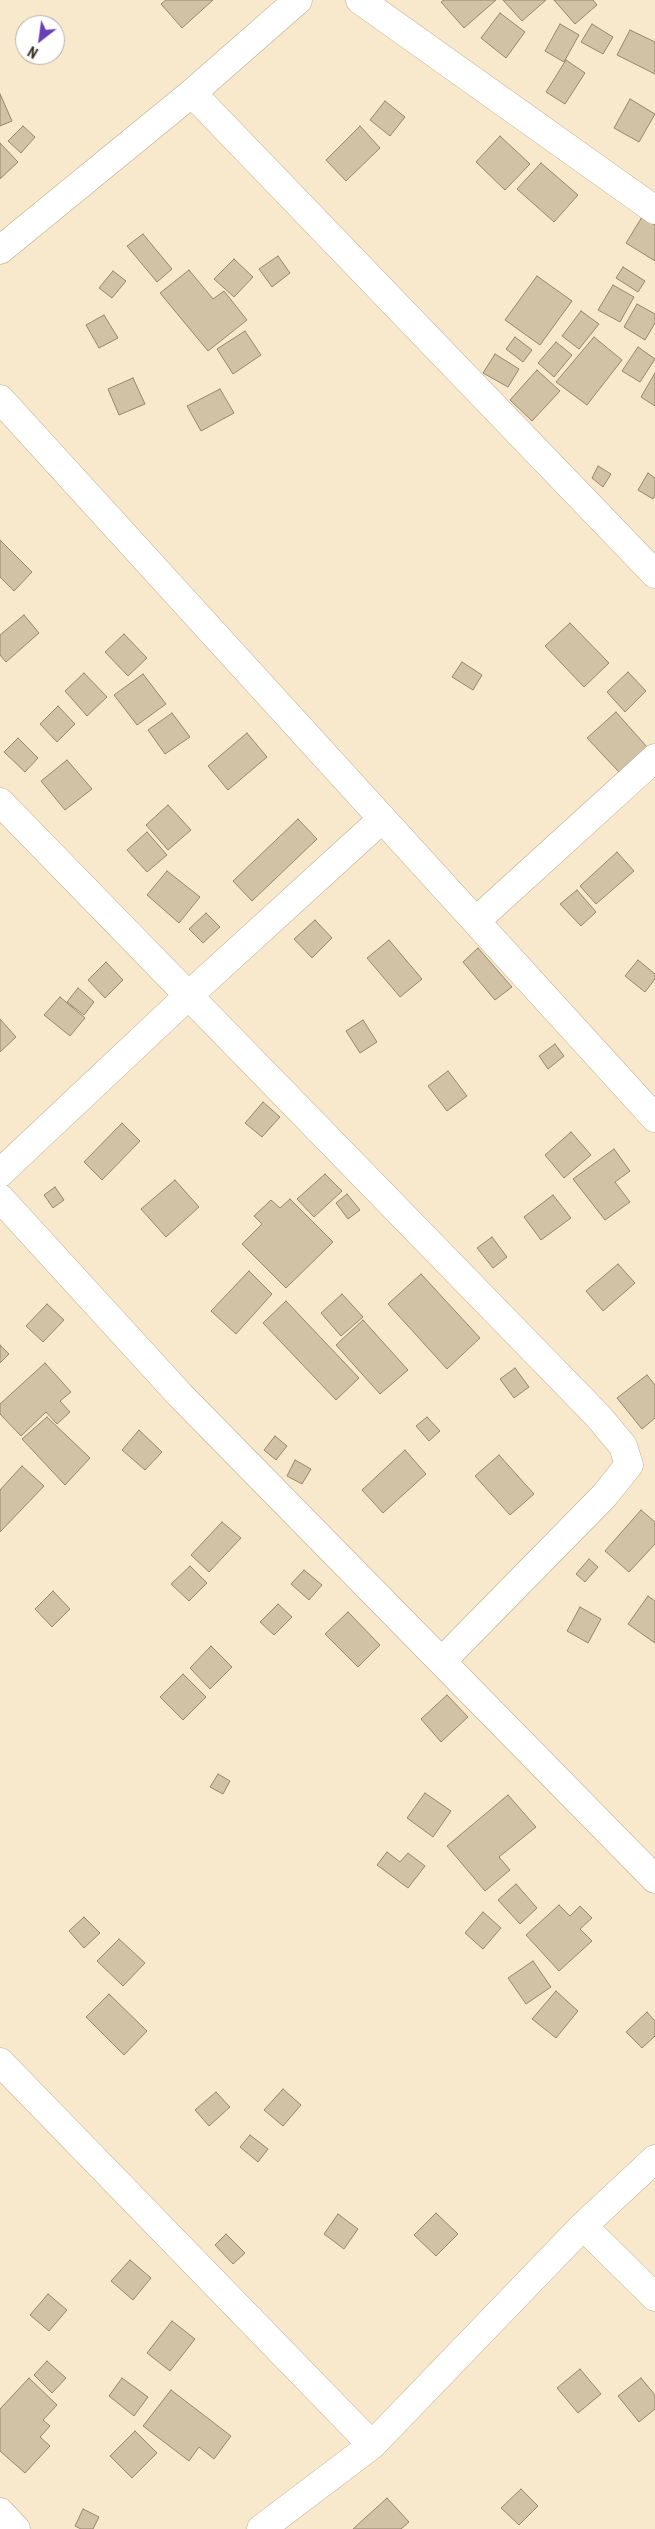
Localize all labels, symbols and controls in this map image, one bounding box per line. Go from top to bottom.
north arrow [15,15,65,65]
text: N [25,43,41,61]

